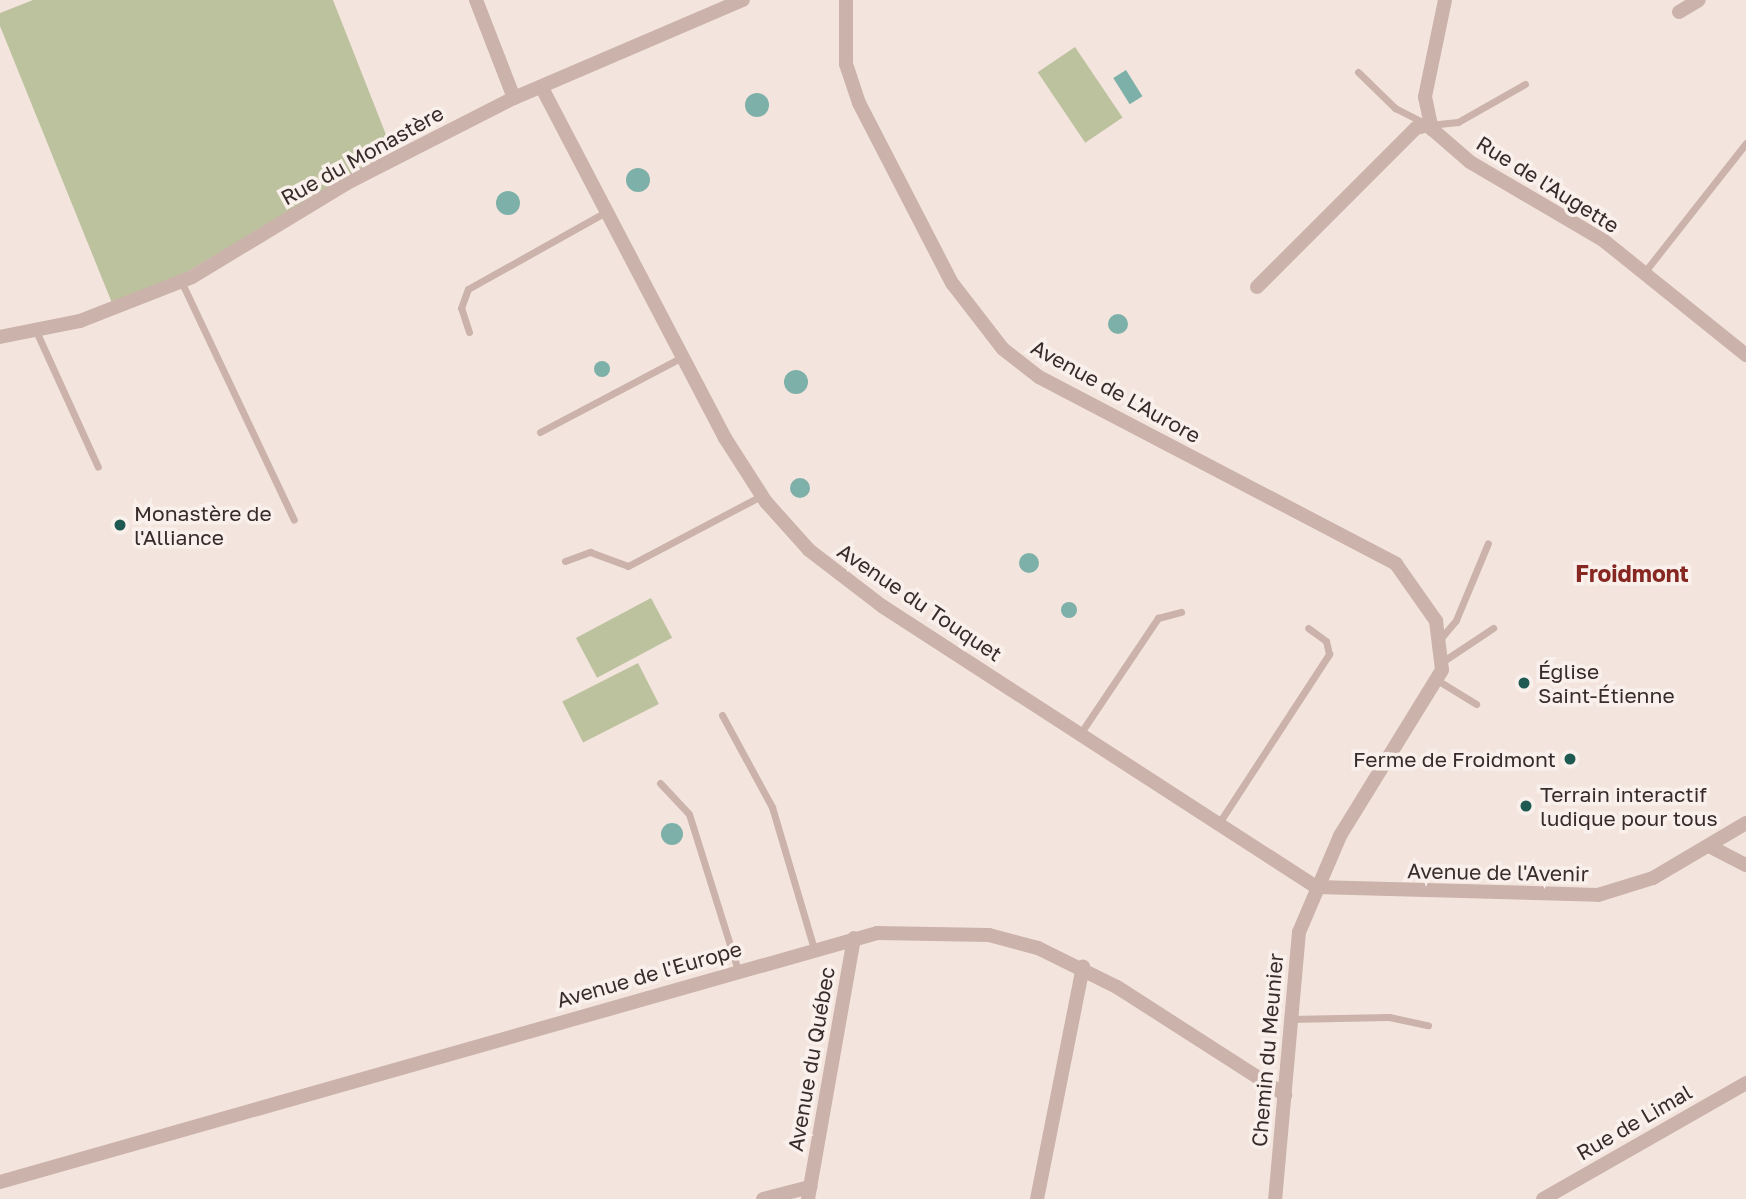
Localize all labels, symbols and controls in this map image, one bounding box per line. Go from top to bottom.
street label: Rue du Monastère [276,100,448,210]
street label: Rue de l'Augette [1472,130,1624,238]
street label: Avenue de L'Aurore [1027,334,1205,448]
place label: Monastère de l'Alliance [134,500,272,550]
marker: Monastère de l'Alliance [112,517,128,533]
street label: Avenue du Touquet [833,538,1007,666]
district label: Froidmont [1575,559,1689,587]
place label: Église Saint-Étienne [1538,658,1675,708]
marker: Église Saint-Étienne [1516,675,1532,691]
place label: Ferme de Froidmont [1353,746,1556,772]
marker: Ferme de Froidmont [1562,751,1578,767]
place label: Terrain interactif ludique pour tous [1540,781,1718,831]
marker: Terrain interactif ludique pour tous [1518,798,1534,814]
street label: Avenue de l'Avenir [1407,858,1589,886]
street label: Avenue de l'Europe [554,936,744,1012]
street label: Chemin du Meunier [1246,952,1288,1148]
street label: Avenue du Québec [782,965,840,1153]
street label: Rue de Limal [1572,1079,1696,1165]

